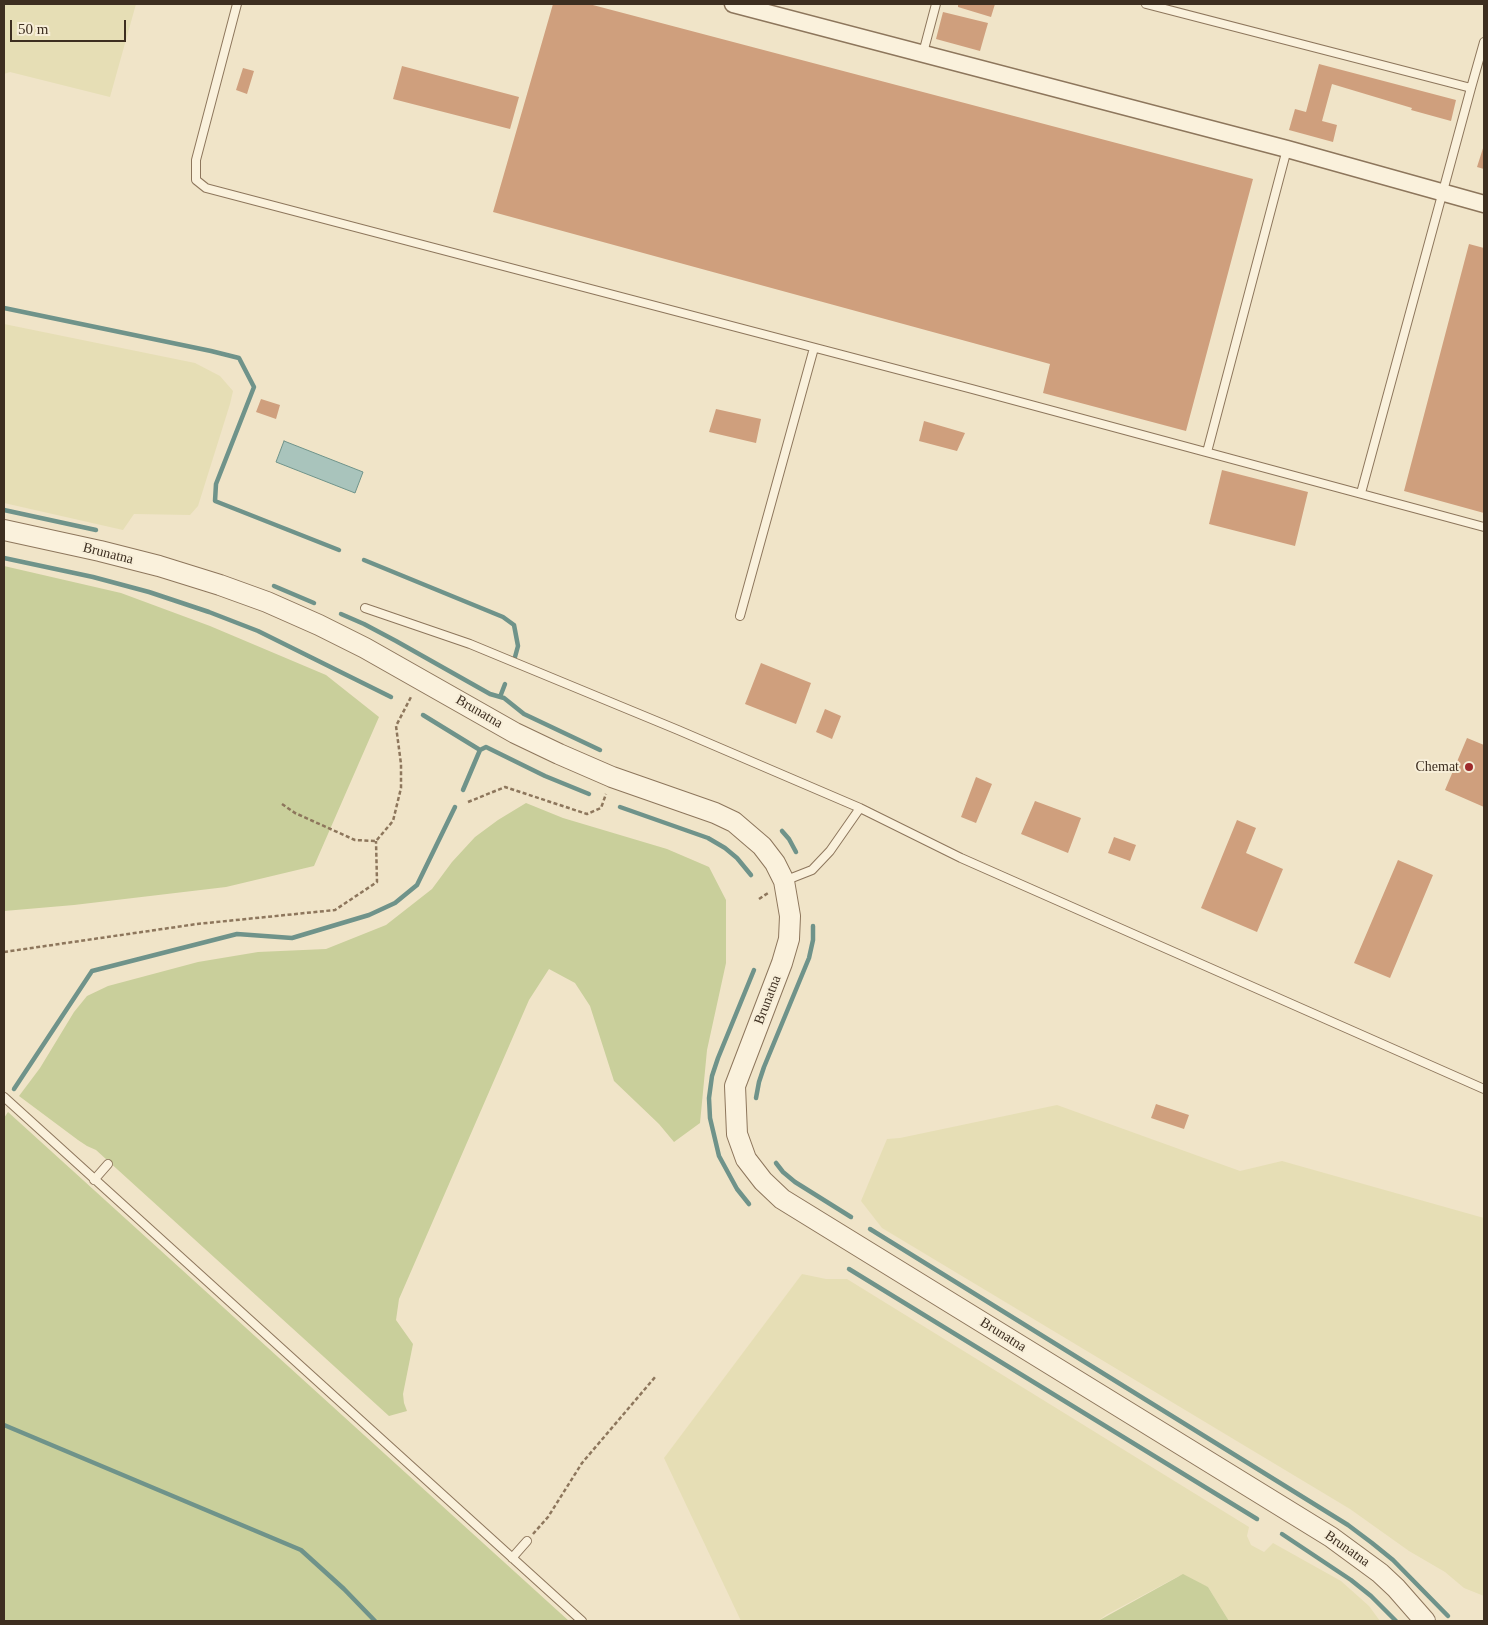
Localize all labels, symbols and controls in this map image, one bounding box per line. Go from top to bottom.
scale bar [12,10,129,42]
text: 50 m [18,21,48,37]
street label: Brunatna [81,540,135,568]
street label: Brunatna [453,692,505,732]
place label: Chemat [1415,759,1459,775]
marker: Chemat [1463,761,1475,773]
street label: Brunatna [751,973,785,1027]
street label: Brunatna [977,1314,1029,1356]
street label: Brunatna [1321,1527,1373,1571]

